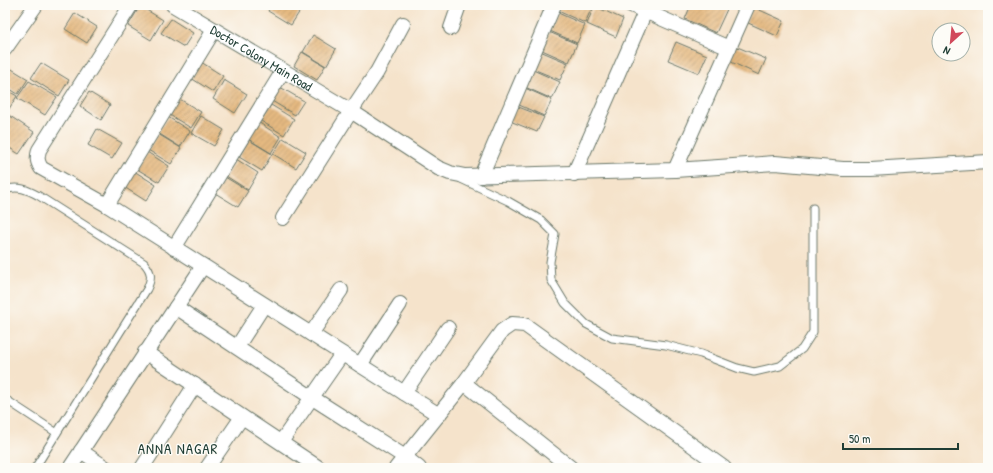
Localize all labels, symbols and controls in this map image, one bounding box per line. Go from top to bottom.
street label: Doctor Colony Main Road [207,20,316,95]
north arrow [931,22,971,62]
text: N [941,43,952,58]
scale bar [843,425,958,451]
text: 50 m [849,430,870,447]
district label: ANNA NAGAR [138,438,218,459]

